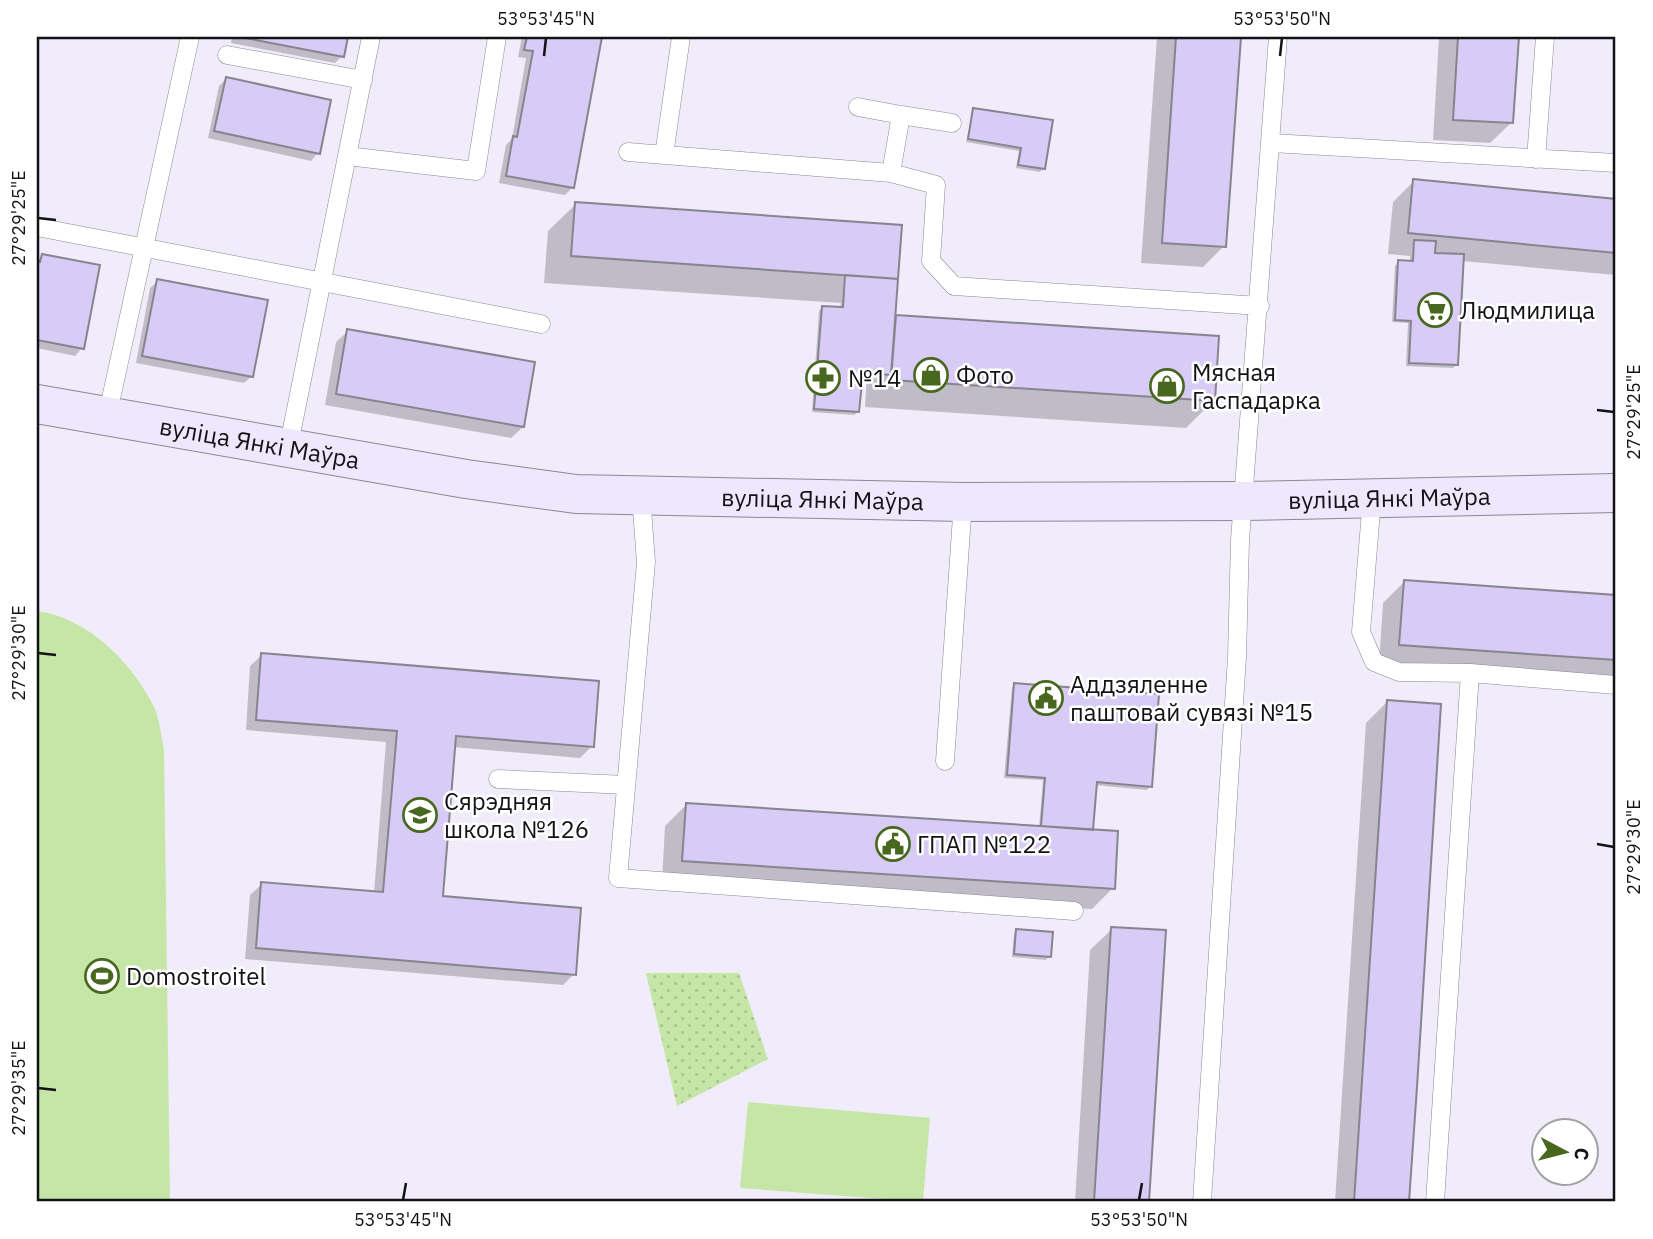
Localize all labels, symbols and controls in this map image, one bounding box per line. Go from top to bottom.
text: 53°53'45"N [497,7,595,30]
text: 53°53'50"N [1233,7,1331,30]
text: 27°29'25"E [7,170,30,266]
supermarket icon: Людмилица [1416,291,1454,329]
place label: Людмилица [1460,294,1595,326]
shop icon: Фото [912,356,950,394]
place label: Мясная Гаспадарка [1192,356,1321,416]
pharmacy icon: №14 [804,359,842,397]
place label: Фото [956,359,1014,391]
place label: №14 [848,362,901,394]
text: 27°29'25"E [1622,364,1645,460]
shop icon: Мясная Гаспадарка [1148,367,1186,405]
street label: вуліца Янкі Маўра [157,410,362,476]
street label: вуліца Янкі Маўра [1288,480,1491,516]
street label: вуліца Янкі Маўра [721,481,924,517]
text: 27°29'30"E [7,605,30,701]
place label: Аддзяленне паштовай сувязі №15 [1070,668,1313,728]
public building icon: Аддзяленне паштовай сувязі №15 [1027,679,1065,717]
place label: Сярэдняя школа №126 [444,785,589,845]
school or university icon: Сярэдняя школа №126 [401,796,439,834]
text: 27°29'30"E [1622,799,1645,895]
public building icon: ГПАП №122 [874,825,912,863]
place label: ГПАП №122 [917,828,1051,860]
sports icon: Domostroitel [83,957,121,995]
place label: Domostroitel [126,960,266,992]
text: 27°29'35"E [7,1040,30,1136]
north arrow [1530,1116,1600,1186]
text: С [1569,1146,1595,1162]
text: 53°53'45"N [354,1208,452,1231]
text: 53°53'50"N [1090,1208,1188,1231]

